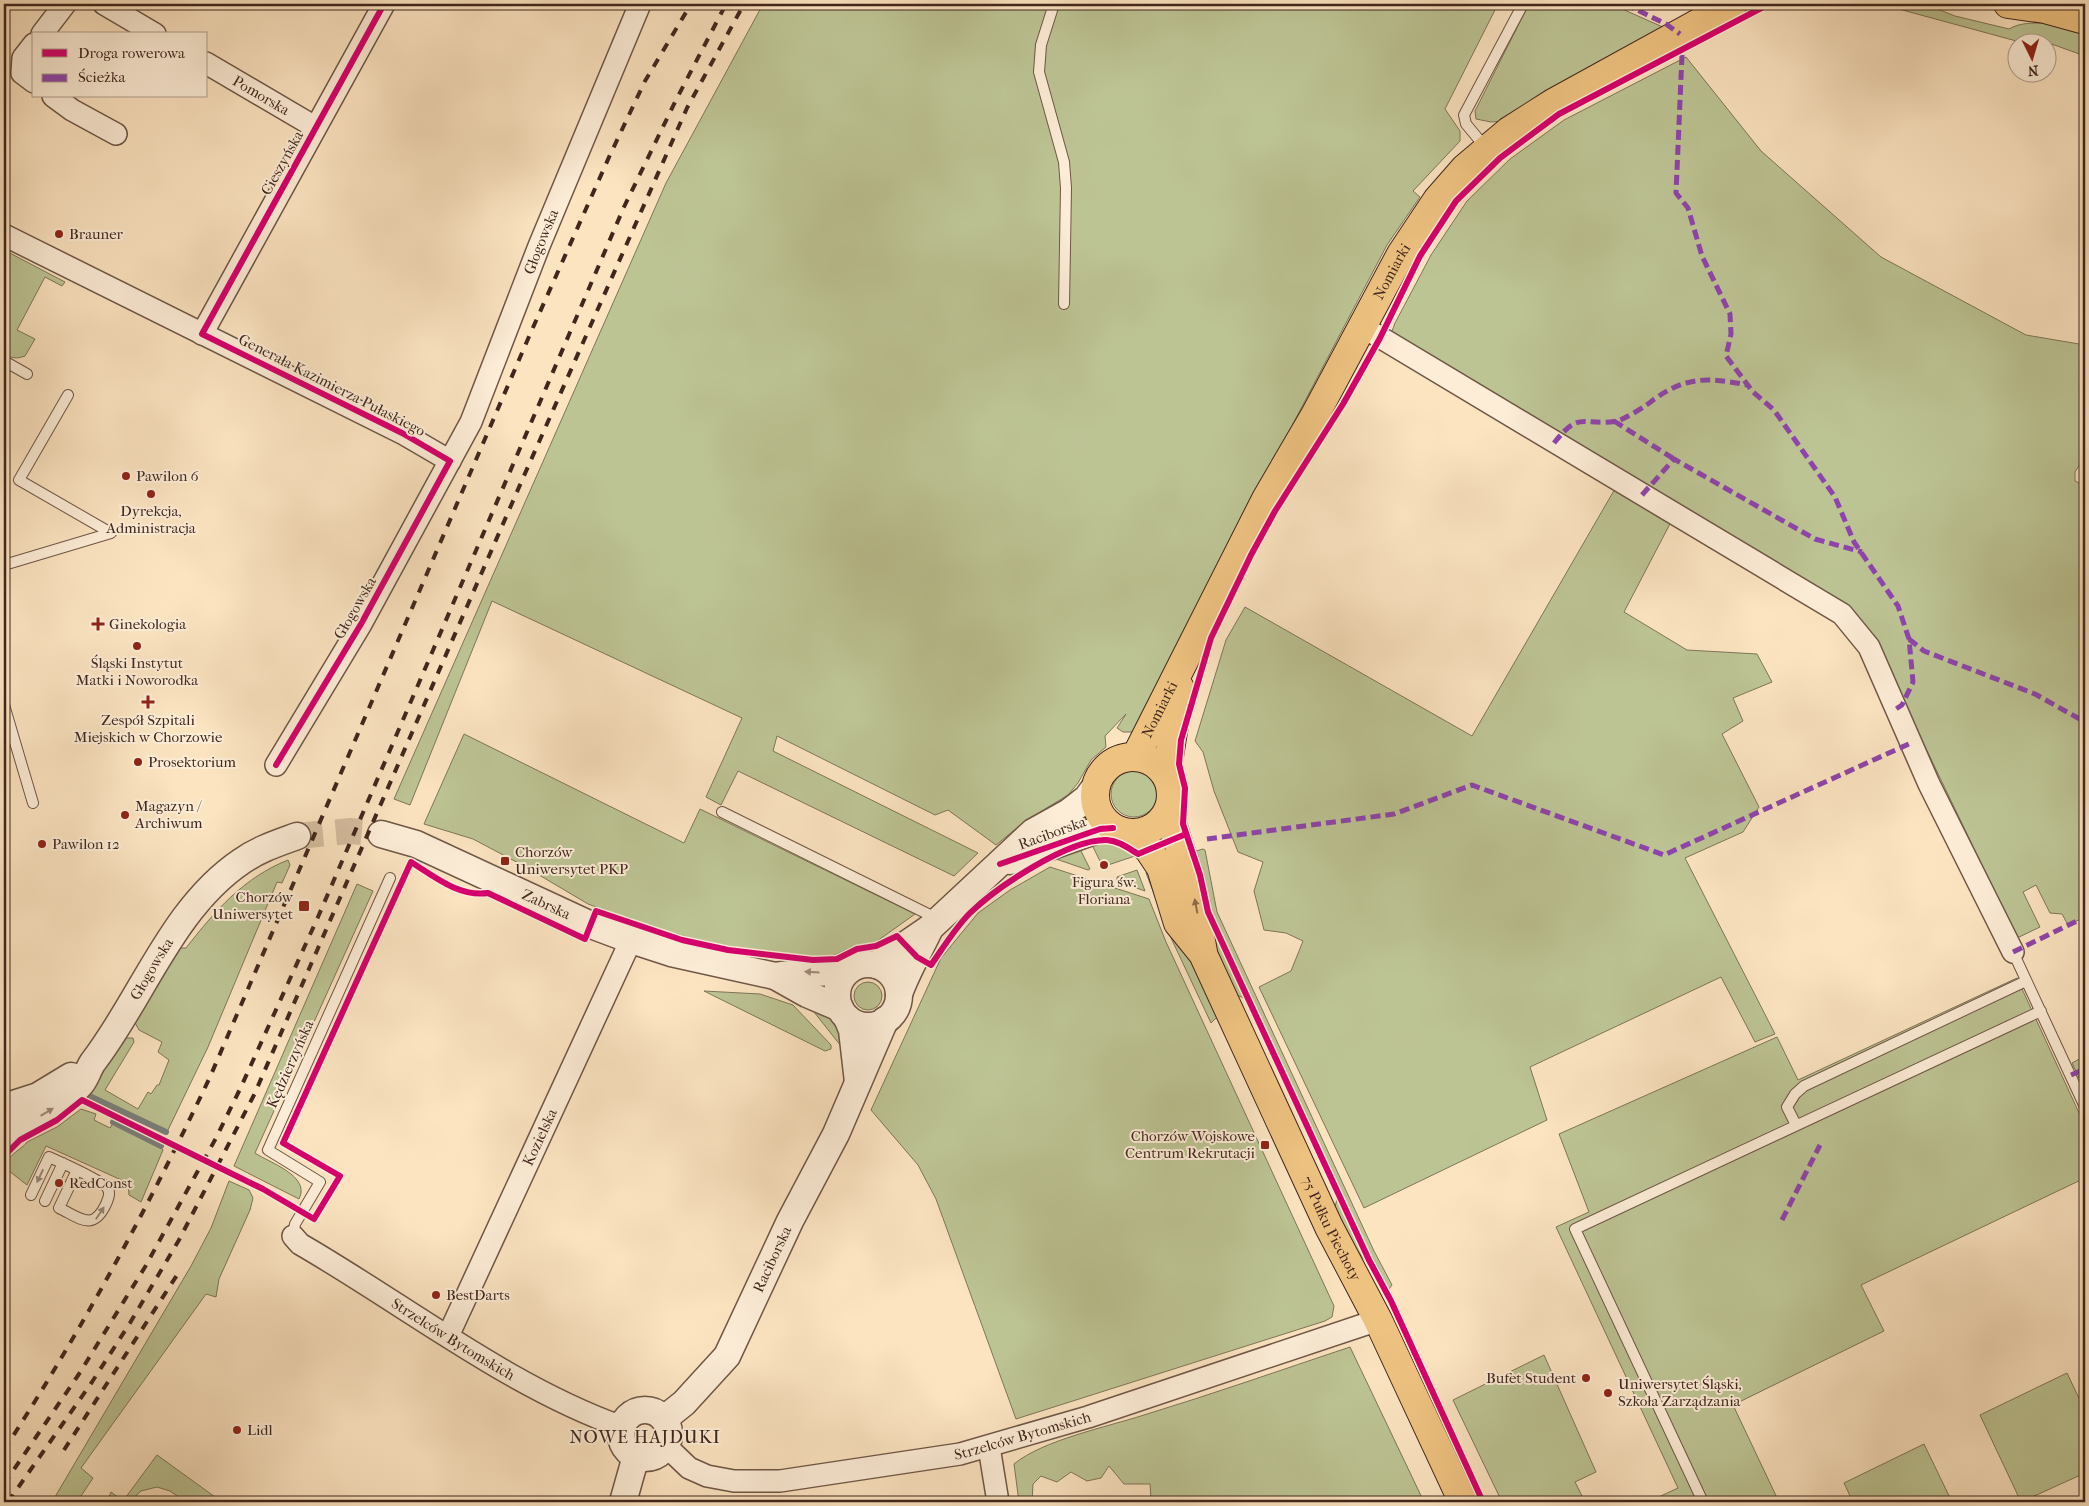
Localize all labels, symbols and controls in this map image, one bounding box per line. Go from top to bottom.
legend [32,32,208,98]
north arrow [2006,32,2056,82]
text: Droga rowerowa [78,44,186,62]
text: N [2027,62,2039,79]
text: Ścieżka [78,68,126,86]
street label: Pomorska [230,72,294,120]
street label: Cieszyńska [257,127,308,198]
street label: Głogowska [520,205,563,277]
place label: Brauner [69,225,124,243]
marker: Brauner [53,228,65,240]
street label: Nomiarki [1369,240,1415,303]
street label: Generała Kazimierza Pułaskiego [236,330,429,440]
place label: Pawilon 6 [136,467,200,485]
marker: Pawilon 6 [120,470,132,482]
marker: Dyrekcja, Administracja [145,488,157,500]
place label: Dyrekcja, Administracja [105,502,197,537]
street label: Głogowska [330,573,381,642]
place label: Ginekologia [109,615,187,633]
marker: Ginekologia [91,617,105,631]
marker: Śląski Instytut Matki i Noworodka [131,640,143,652]
place label: Śląski Instytut Matki i Noworodka [76,654,199,689]
street label: Nomiarki [1138,678,1182,741]
marker: Zespół Szpitali Miejskich w Chorzowie [141,695,155,709]
place label: Zespół Szpitali Miejskich w Chorzowie [74,711,223,746]
place label: Prosektorium [148,753,237,771]
marker: Prosektorium [132,756,144,768]
place label: Magazyn / Archiwum [134,797,203,832]
marker: Magazyn / Archiwum [119,809,131,821]
street label: Raciborska [1016,812,1089,854]
place label: Pawilon 12 [52,835,120,853]
marker: Pawilon 12 [36,838,48,850]
place label: Chorzów Uniwersytet PKP [515,843,628,878]
marker: Chorzów Uniwersytet PKP [499,855,511,867]
marker: Figura św. Floriana [1098,859,1110,871]
place label: Figura św. Floriana [1072,873,1136,908]
street label: Zabrska [519,885,574,924]
place label: Chorzów Uniwersytet [212,888,294,923]
one-way arrow [1191,897,1199,913]
marker: Chorzów Uniwersytet [297,899,311,913]
street label: Głogowska [126,934,178,1003]
one-way arrow [804,968,820,976]
street label: Kędzierzyńska [263,1016,318,1111]
street label: Kozielska [519,1105,561,1169]
one-way arrow [40,1107,53,1116]
place label: Chorzów Wojskowe Centrum Rekrutacji [1125,1127,1256,1162]
marker: Chorzów Wojskowe Centrum Rekrutacji [1259,1139,1271,1151]
one-way arrow [36,1169,44,1183]
street label: 75 Pułku Piechoty [1298,1173,1365,1285]
place label: RedConst [69,1174,133,1192]
marker: RedConst [53,1177,65,1189]
one-way arrow [96,1206,105,1220]
street label: Raciborska [749,1222,796,1295]
place label: BestDarts [446,1286,510,1304]
marker: BestDarts [430,1289,442,1301]
street label: Strzelców Bytomskich [388,1294,518,1384]
place label: Bufet Student [1486,1369,1577,1387]
marker: Bufet Student [1580,1372,1592,1384]
place label: Uniwersytet Śląski, Szkoła Zarządzania [1618,1375,1742,1410]
marker: Uniwersytet Śląski, Szkoła Zarządzania [1602,1387,1614,1399]
street label: Strzelców Bytomskich [953,1407,1094,1464]
place label: Lidl [247,1421,273,1439]
marker: Lidl [231,1424,243,1436]
district label: NOWE HAJDUKI [569,1427,721,1448]

